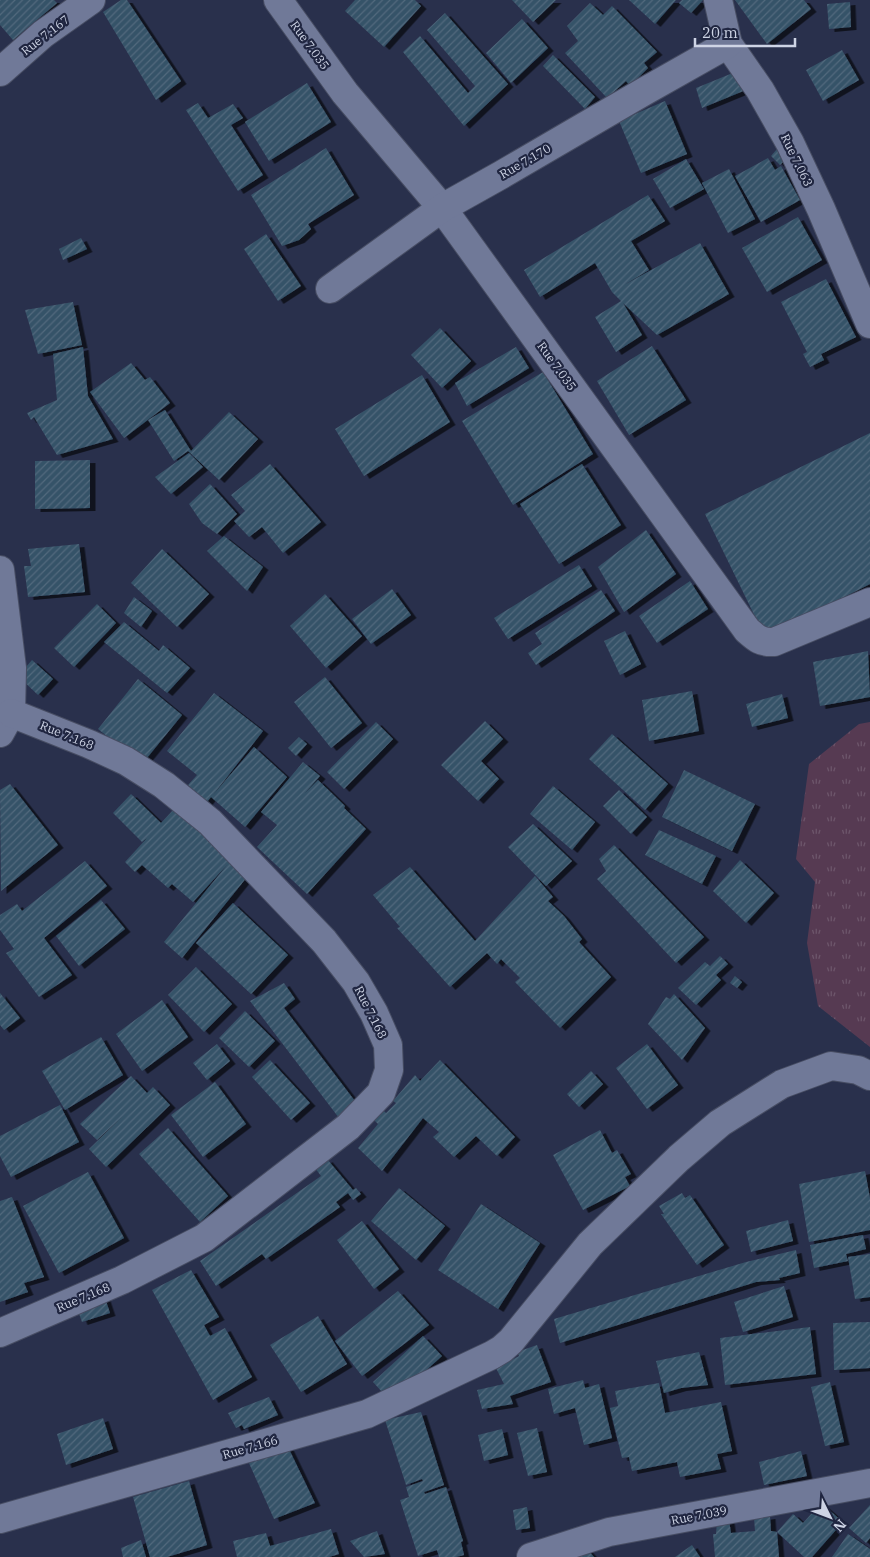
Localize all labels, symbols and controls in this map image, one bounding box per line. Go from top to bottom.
street label: Rue 7.167 [18,12,72,58]
scale bar [695,15,795,47]
street label: Rue 7.035 [287,18,333,72]
text: 20 m [702,23,738,42]
street label: Rue 7.063 [778,131,816,189]
street label: Rue 7.170 [497,140,553,182]
street label: Rue 7.035 [534,339,580,393]
street label: Rue 7.168 [38,717,96,753]
street label: Rue 7.168 [351,983,391,1041]
street label: Rue 7.168 [54,1279,112,1315]
street label: Rue 7.166 [221,1432,279,1462]
north arrow [805,1492,855,1542]
street label: Rue 7.039 [670,1502,728,1528]
text: N [829,1516,850,1536]

